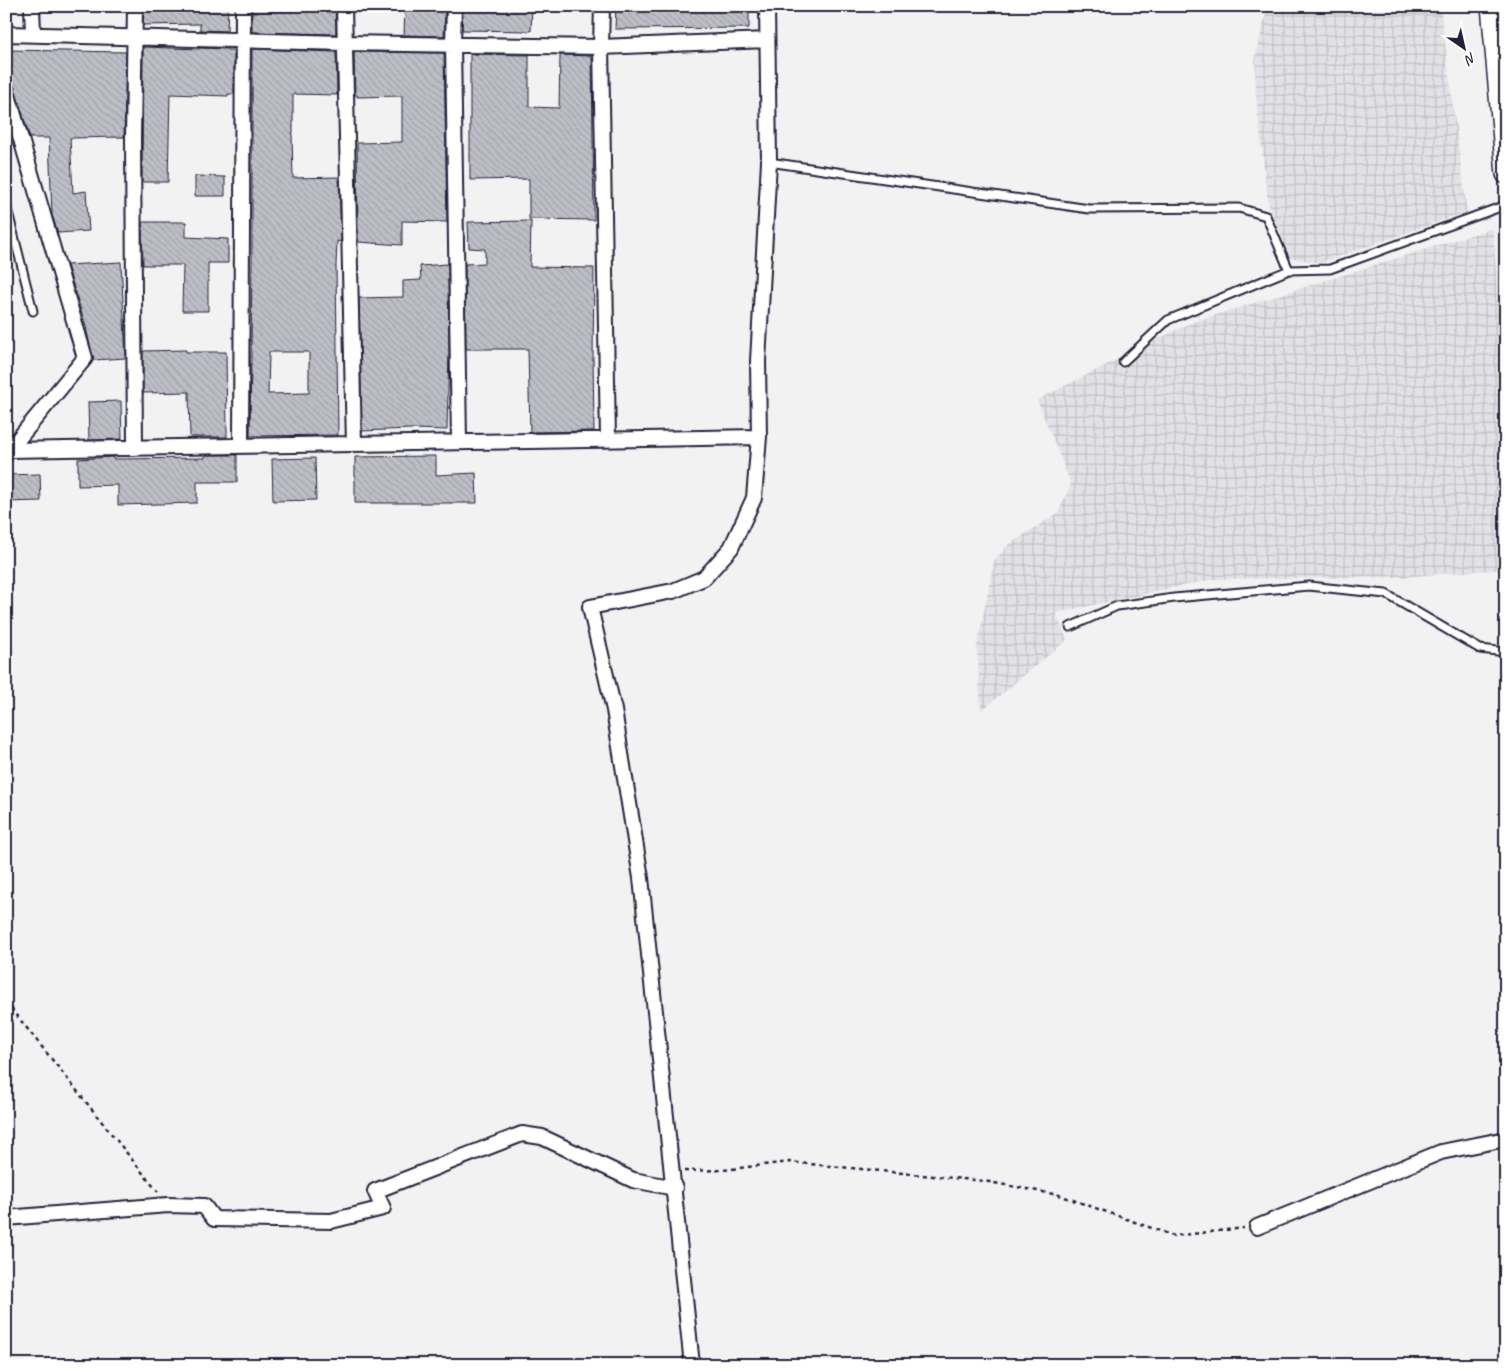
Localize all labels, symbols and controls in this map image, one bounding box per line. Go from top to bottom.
north arrow [1440,22,1490,72]
text: N [1461,49,1479,69]

